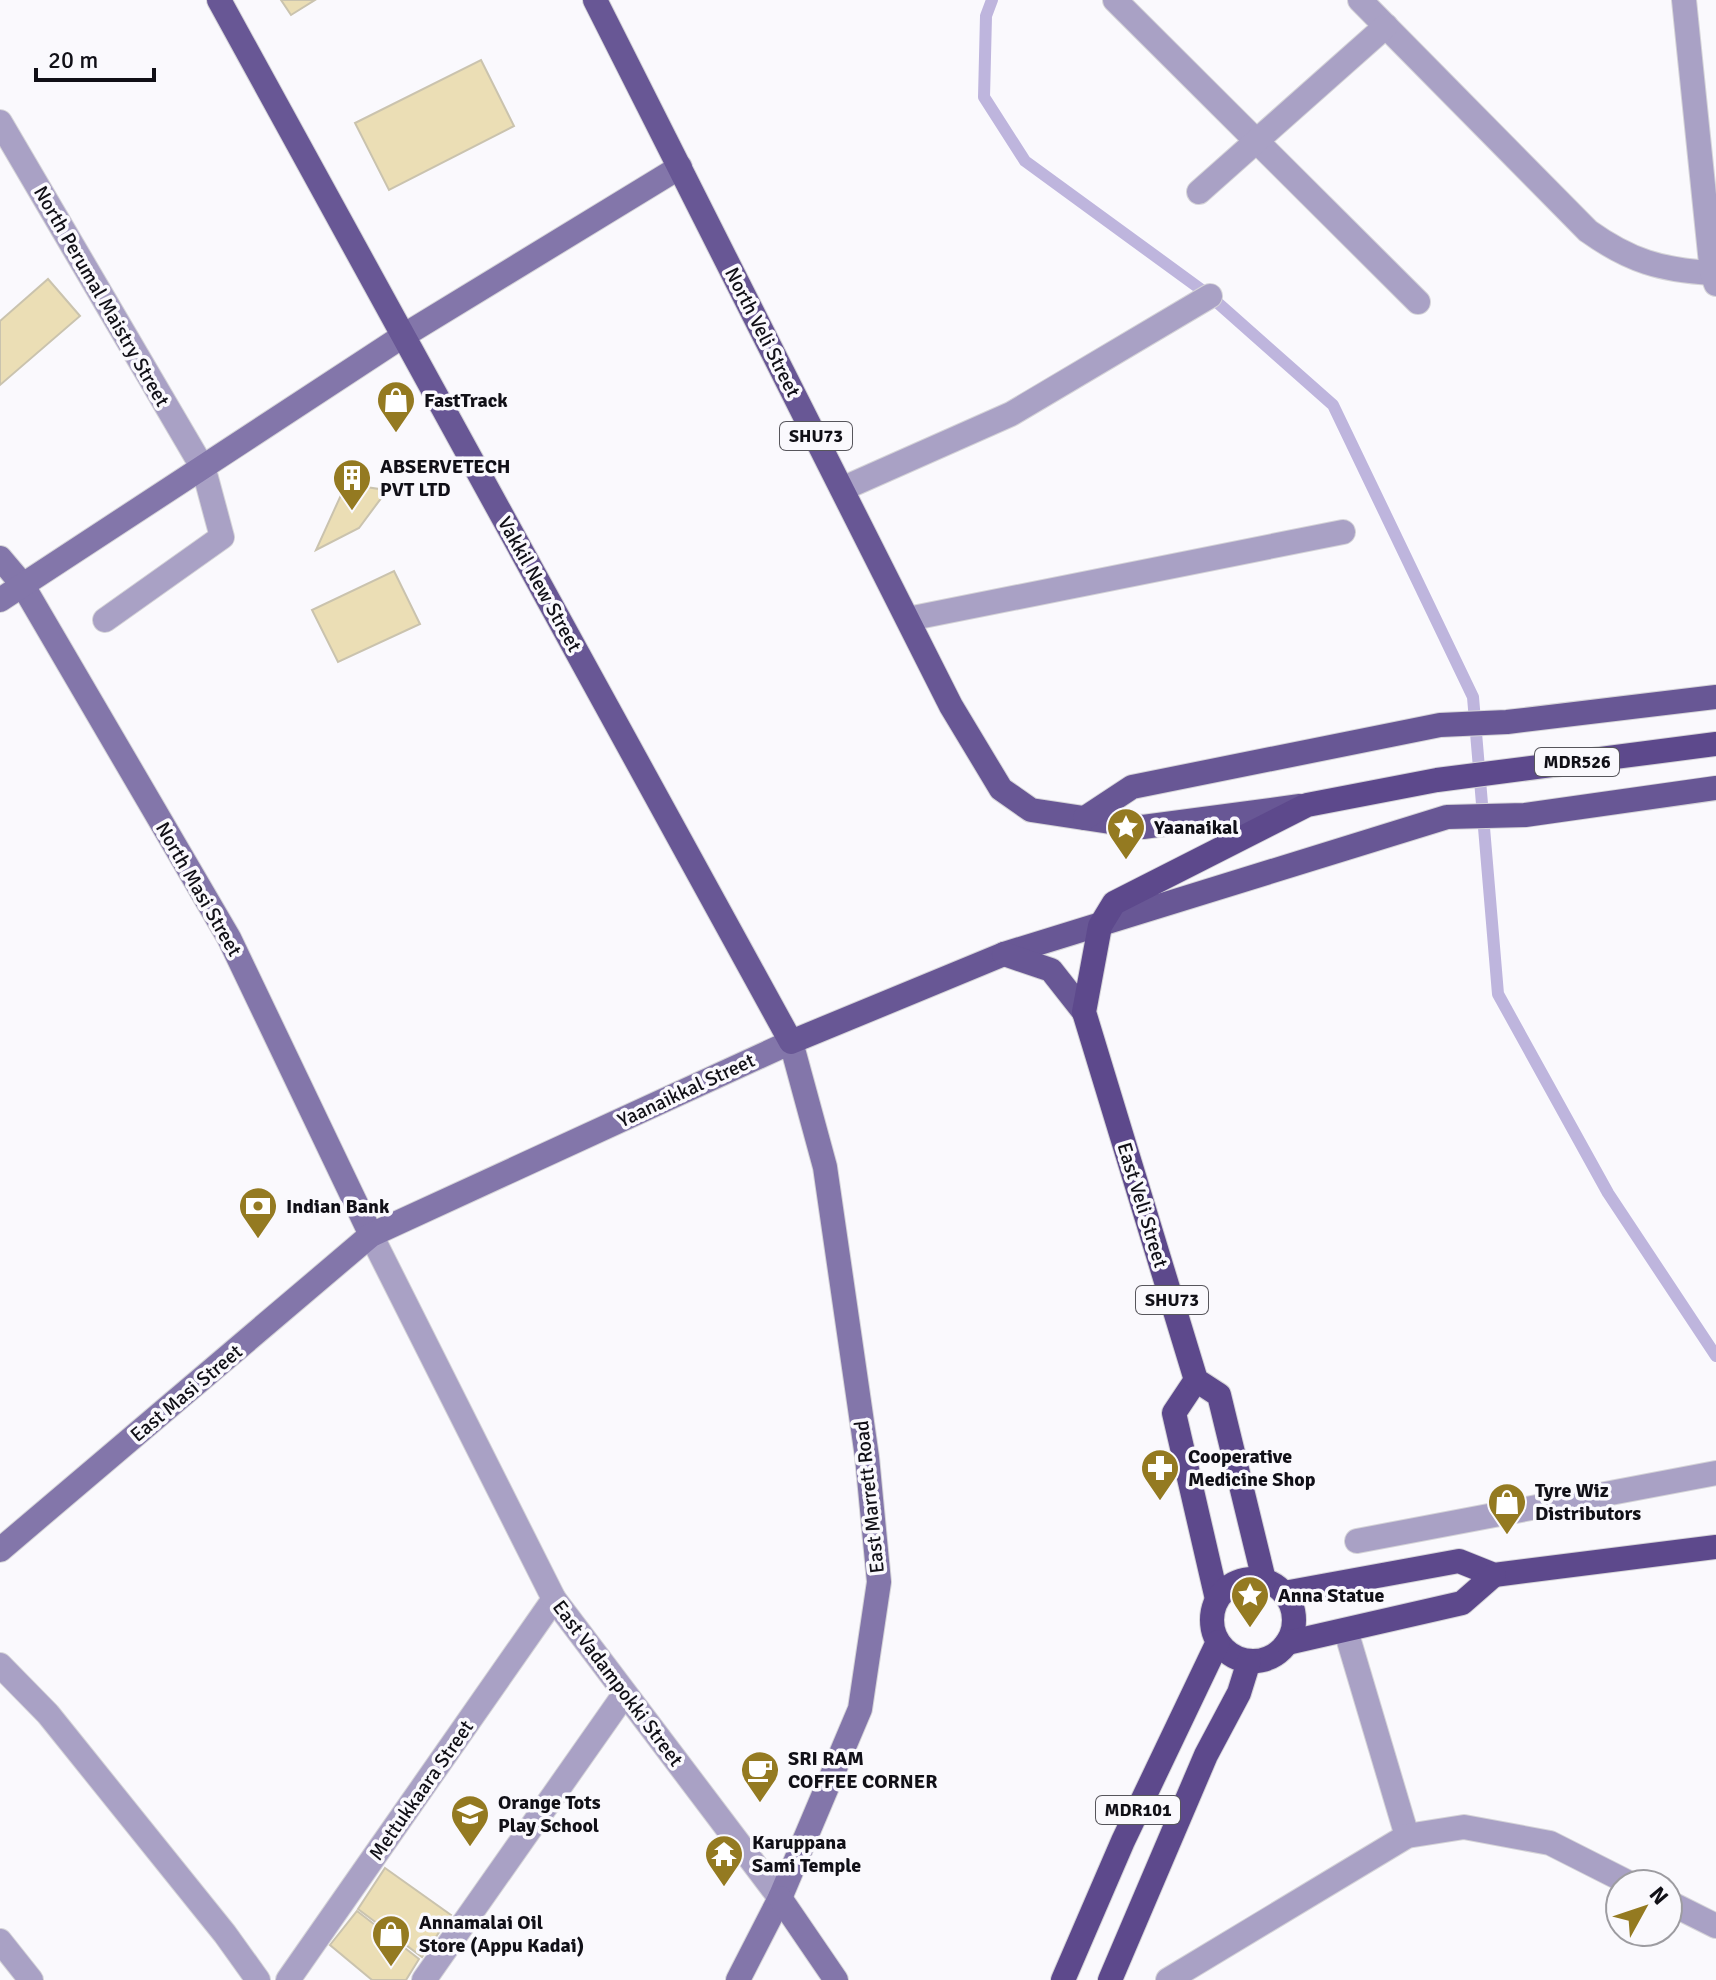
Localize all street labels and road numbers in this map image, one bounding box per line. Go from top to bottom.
street label: North Perumal Maistry Street [28,181,175,411]
street label: North Veli Street [719,263,806,401]
road number: SHU73 [780,422,852,450]
street label: Vakkil New Street [492,512,587,656]
road number: MDR526 [1535,748,1619,776]
street label: North Masi Street [150,818,247,961]
street label: Yaanaikkal Street [614,1048,759,1133]
street label: East Veli Street [1112,1139,1173,1271]
road number: SHU73 [1136,1286,1208,1314]
street label: East Masi Street [125,1339,247,1447]
street label: East Marrett Road [849,1419,890,1574]
street label: East Vadampokki Street [547,1595,688,1771]
street label: Mettukkaara Street [364,1715,479,1865]
road number: MDR101 [1096,1796,1180,1824]

